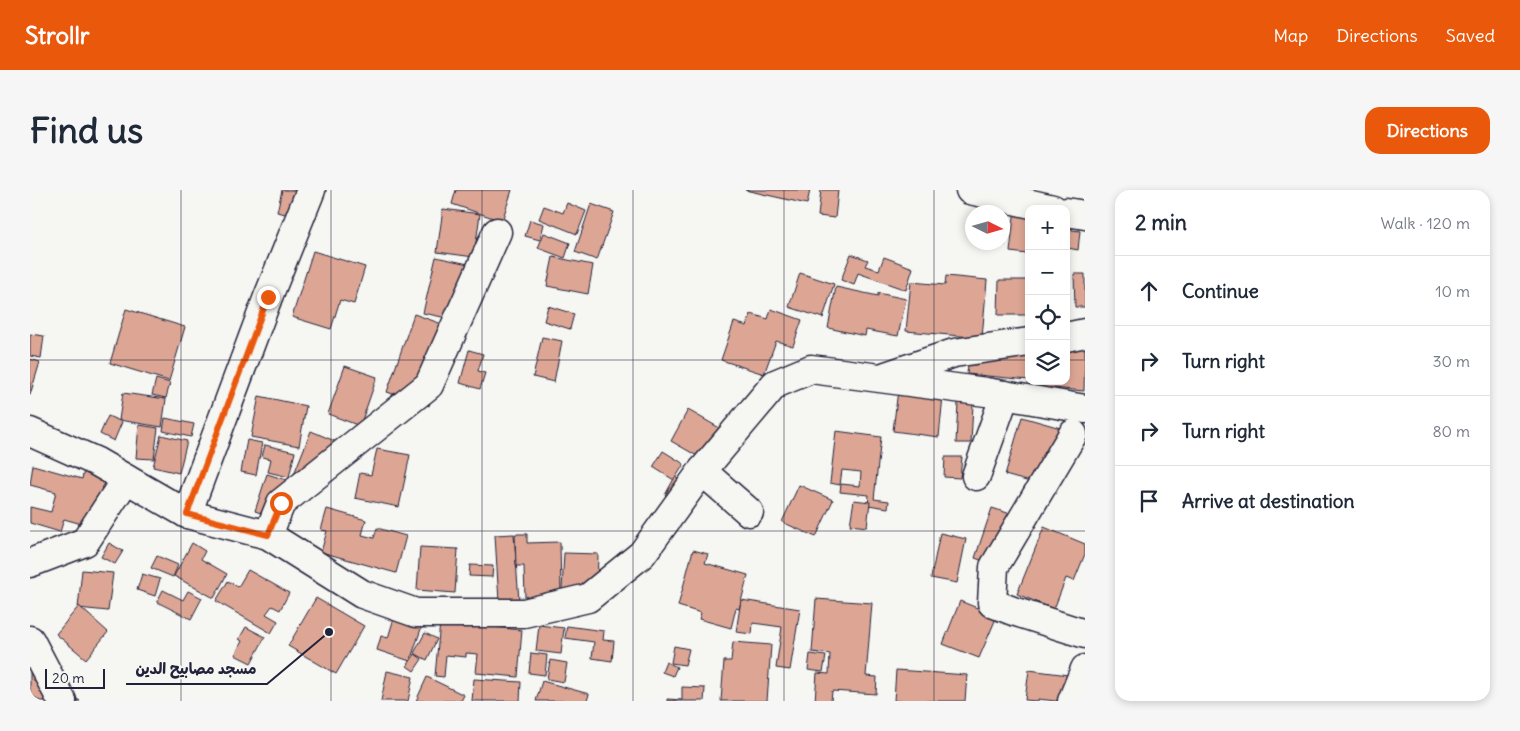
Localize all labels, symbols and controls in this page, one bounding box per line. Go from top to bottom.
text: Strollr [25,20,90,50]
text: Map [1273,24,1308,47]
text: Directions [1336,24,1418,47]
text: Saved [1446,24,1495,47]
button: Directions [1365,107,1490,154]
text: Find us [30,108,143,152]
north arrow [965,205,1010,250]
map controls [1025,205,1070,385]
button: + [1025,205,1070,250]
text: 2 min [1135,209,1187,236]
text: Walk · 120 m [1380,213,1470,233]
button: − [1025,250,1070,295]
icon: ahead [1135,277,1163,305]
text: Continue [1182,279,1259,303]
text: 10 m [1435,281,1470,301]
route end [257,286,280,309]
button: locate [1025,295,1070,340]
button: layers [1025,340,1070,385]
icon: right [1135,347,1163,375]
text: Turn right [1182,349,1265,373]
text: 30 m [1433,351,1470,371]
icon: right [1135,417,1163,445]
text: Turn right [1182,419,1265,443]
text: 80 m [1432,421,1470,441]
icon: arrive [1135,487,1163,515]
text: Arrive at destination [1182,489,1355,513]
route start [270,492,293,515]
callout: مسجد مصابيح الدين [126,654,267,684]
text: مسجد مصابيح الدين [135,659,257,679]
scale bar [45,666,105,689]
text: 20 m [52,669,85,687]

